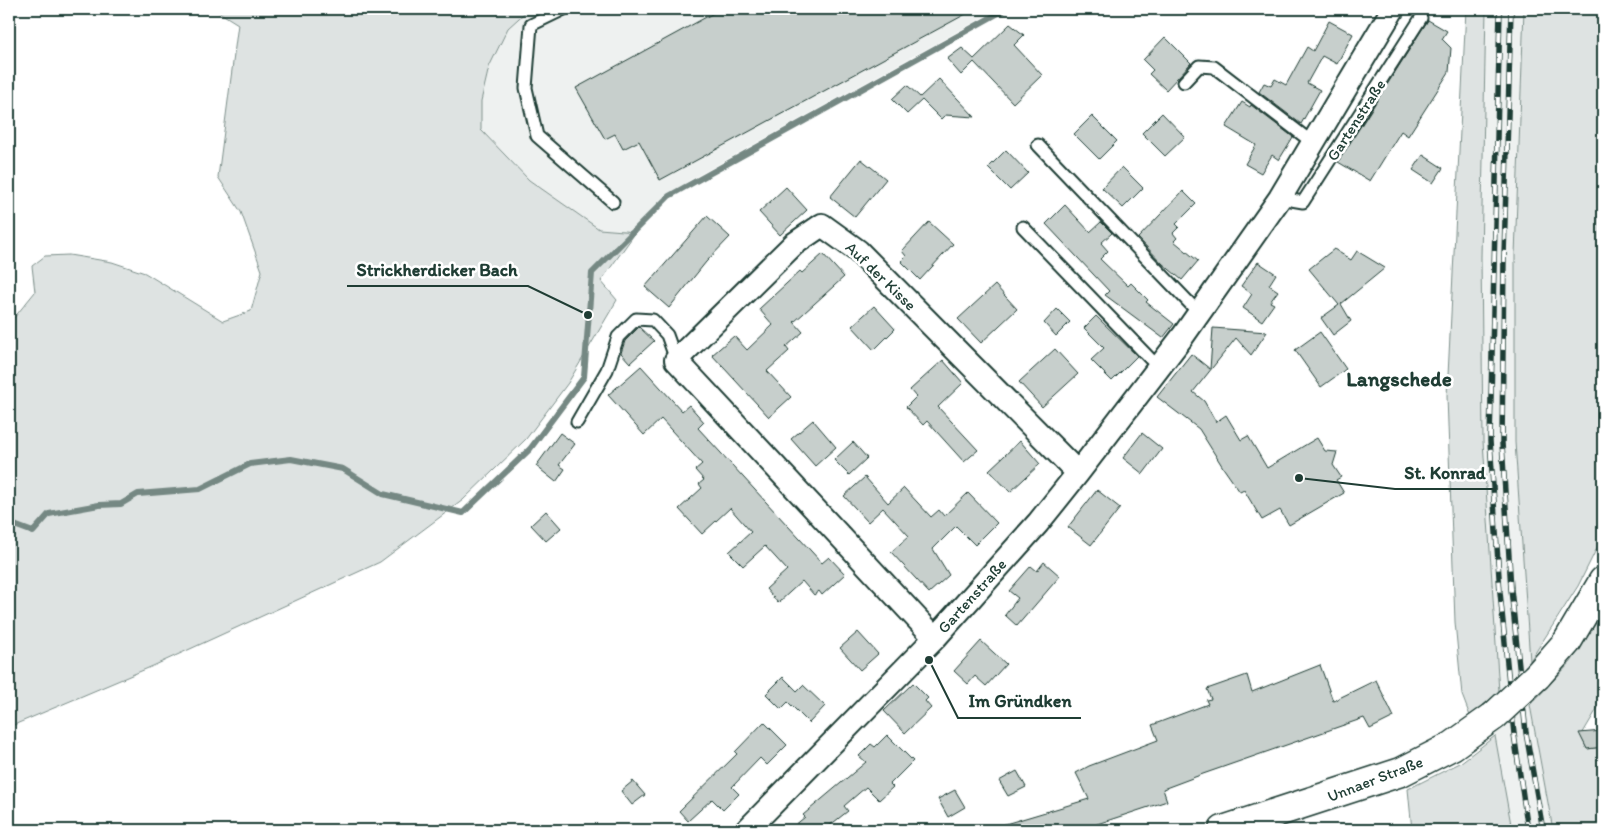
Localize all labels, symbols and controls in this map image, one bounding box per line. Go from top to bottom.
street label: Gartenstraße [1323,76,1389,164]
street label: Auf der Kisse [842,238,920,314]
callout: Strickherdicker Bach [347,253,528,286]
text: Strickherdicker Bach [357,259,518,281]
district label: Langschede [1346,366,1452,392]
callout: St. Konrad [1395,456,1496,489]
text: St. Konrad [1404,462,1487,484]
street label: Gartenstraße [934,555,1010,637]
callout: Im Gründken [958,685,1081,718]
text: Im Gründken [968,690,1072,712]
street label: Unnaer Straße [1325,752,1425,806]

